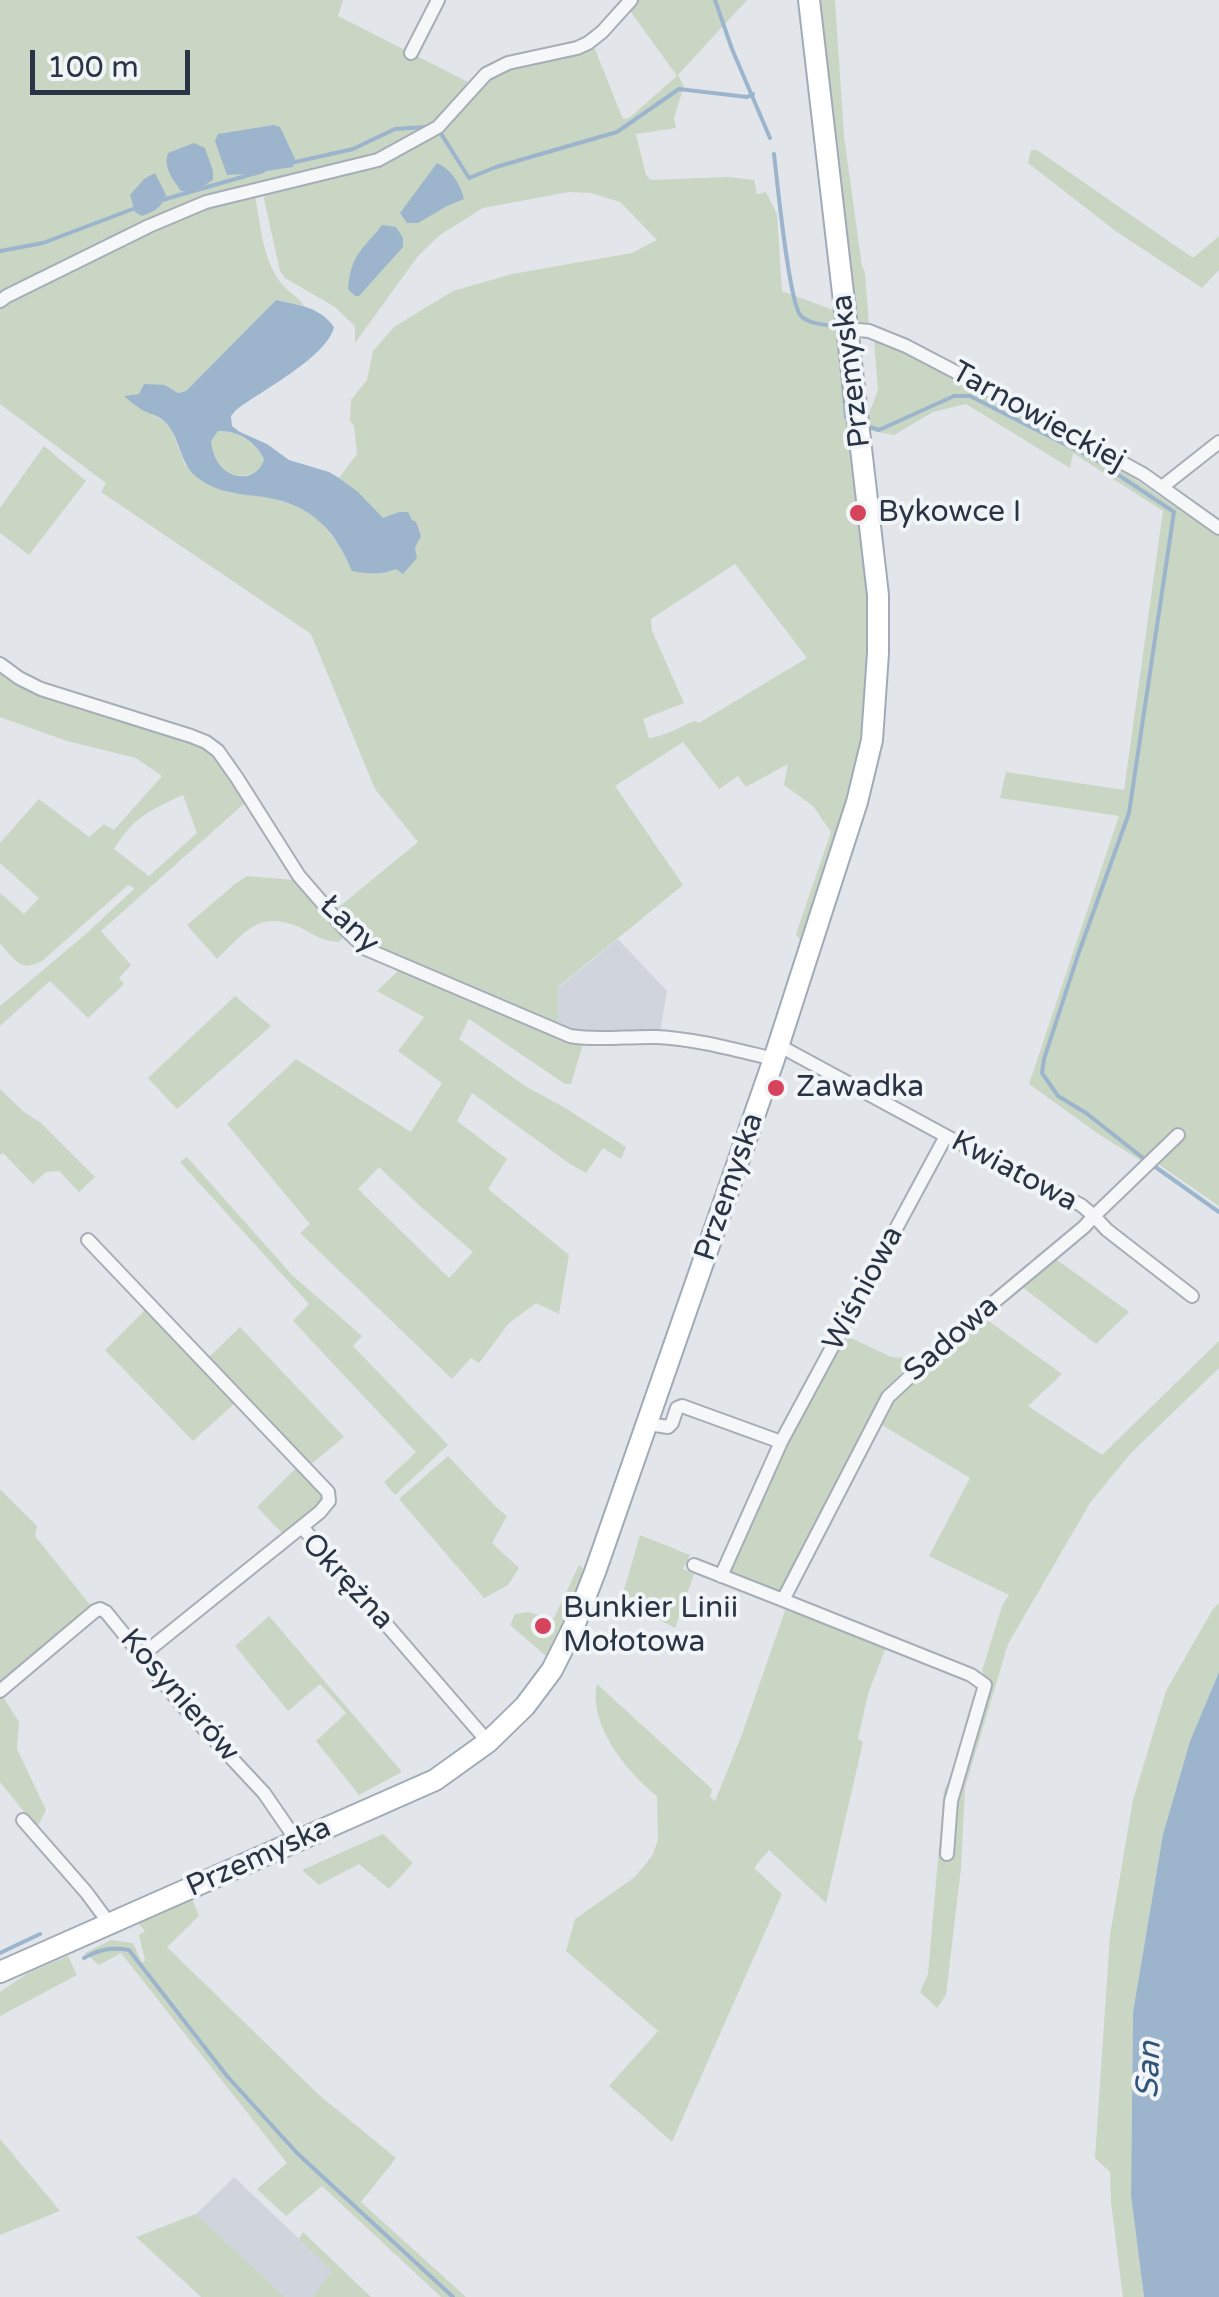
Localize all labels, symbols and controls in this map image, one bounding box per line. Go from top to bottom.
scale bar [35,30,195,92]
text: 100 m [47,49,139,86]
street label: Przemyska [825,292,879,450]
street label: Tarnowieckiej [945,354,1131,480]
place label: Bykowce I [878,495,1021,531]
marker: Bykowce I [847,502,869,524]
street label: Łany [312,889,386,961]
place label: Zawadka [796,1070,924,1106]
marker: Zawadka [765,1077,787,1099]
street label: Przemyska [688,1108,772,1266]
street label: Kwiatowa [945,1124,1083,1220]
street label: Wiśniowa [816,1220,912,1358]
street label: Sadowa [898,1288,1006,1390]
street label: Okrężna [293,1526,401,1638]
place label: Bunkier Linii Mołotowa [563,1591,738,1662]
marker: Bunkier Linii Mołotowa [532,1615,554,1637]
street label: Kosynierów [112,1622,246,1770]
street label: Przemyska [181,1810,337,1906]
water label: San [1129,2040,1171,2100]

